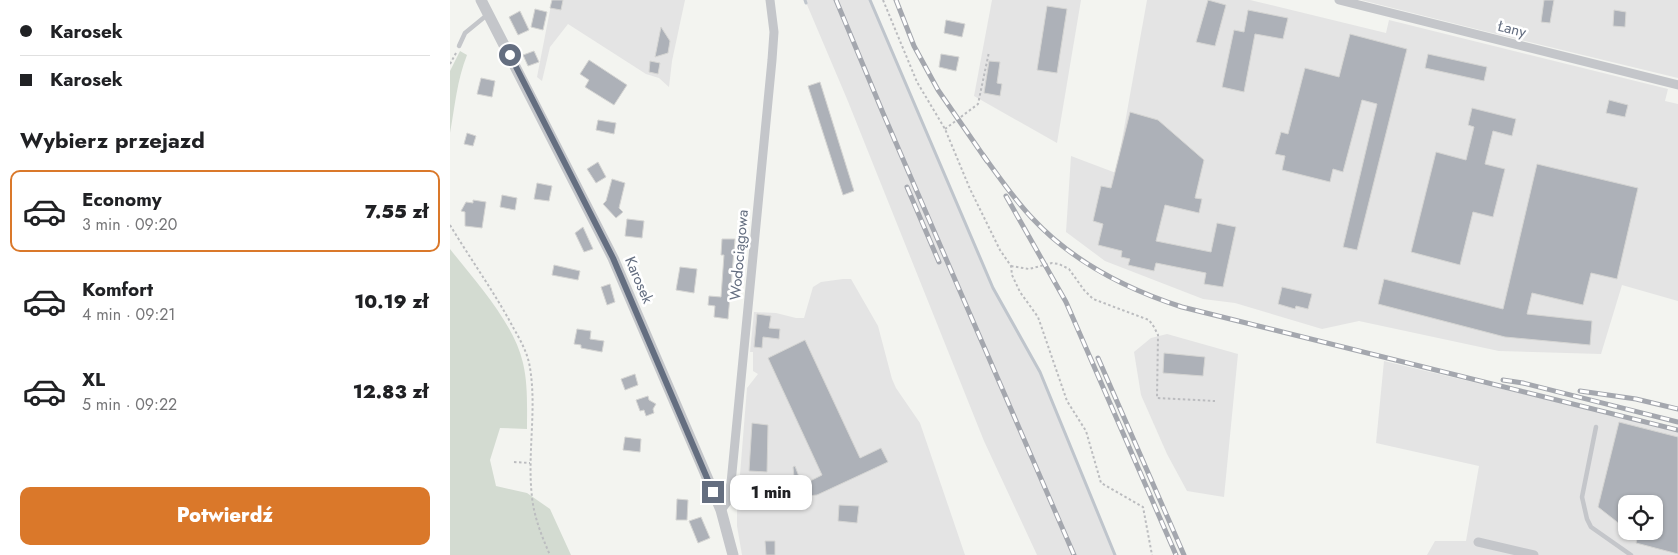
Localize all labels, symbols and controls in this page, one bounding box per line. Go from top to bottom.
street label: Łany [1495,15,1529,43]
text: Karosek [50,18,123,45]
route start [499,44,521,66]
text: Karosek [50,66,123,93]
text: Wybierz przejazd [20,124,205,156]
text: Economy [82,186,162,213]
icon: car [22,189,67,234]
text: 7.55 zł [365,198,428,225]
street label: Wodociągowa [724,209,754,301]
text: 3 min · 09:20 [82,213,177,236]
street label: Karosek [619,253,659,307]
text: Komfort [82,276,153,303]
icon: car [22,279,67,324]
text: 10.19 zł [354,288,428,315]
text: 4 min · 09:21 [82,303,176,326]
text: XL [82,366,105,393]
icon: car [22,369,67,414]
text: 12.83 zł [353,378,428,405]
text: 5 min · 09:22 [82,393,177,416]
callout: 1 min [730,474,813,510]
route end [702,481,724,503]
text: 1 min [751,481,791,504]
button: Potwierdź [20,487,430,545]
map controls [1618,495,1663,540]
button: locate [1618,495,1663,540]

